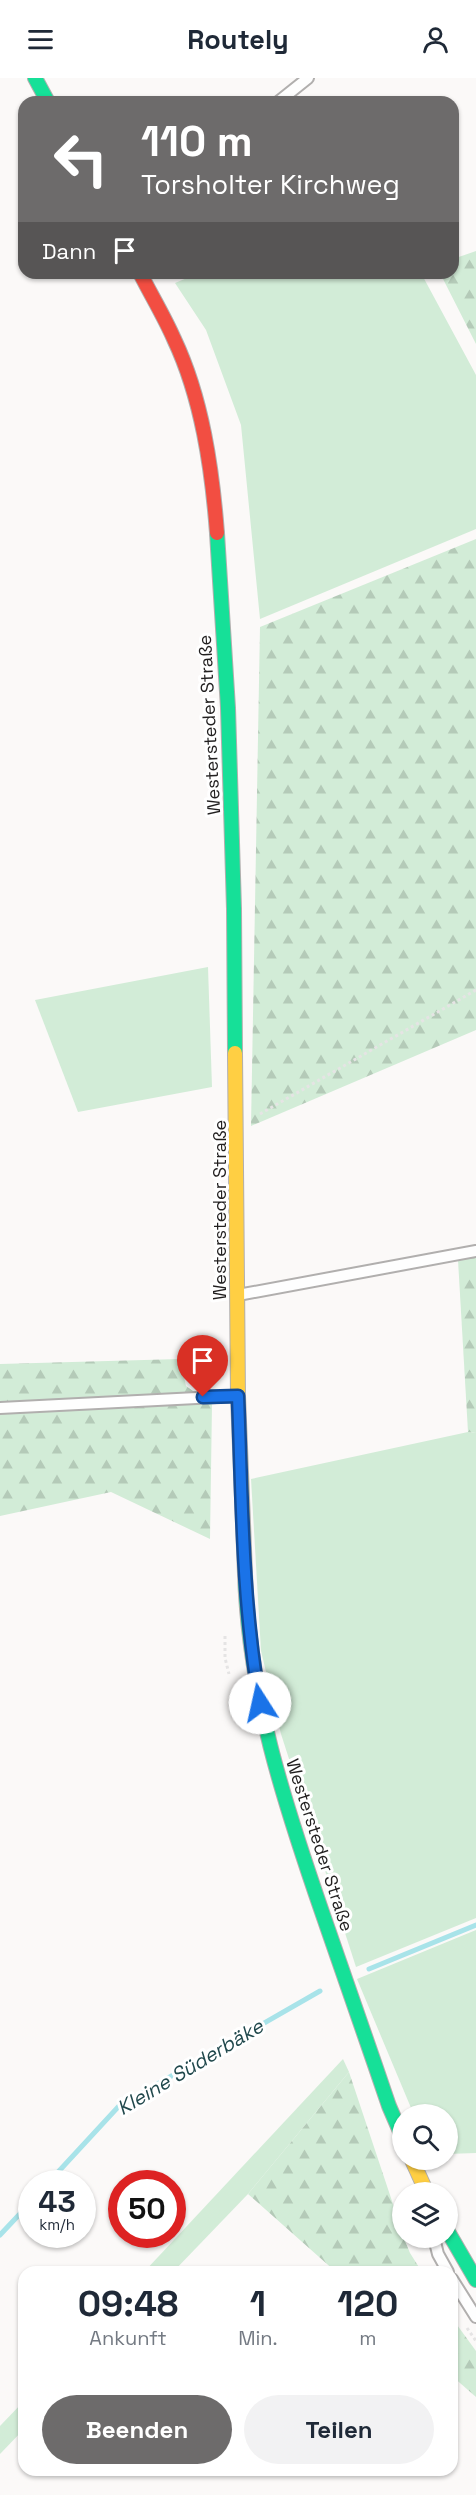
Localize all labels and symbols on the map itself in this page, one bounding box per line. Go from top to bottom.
street label: Westersteder Straße [193,634,225,816]
street label: Westersteder Straße [208,1120,231,1300]
pin [177,1335,228,1397]
position arrow [228,1671,292,1735]
street label: Westersteder Straße [281,1756,359,1934]
water label: Kleine Süderbäke [112,2012,269,2121]
speed limit sign: 50 [108,2170,186,2248]

